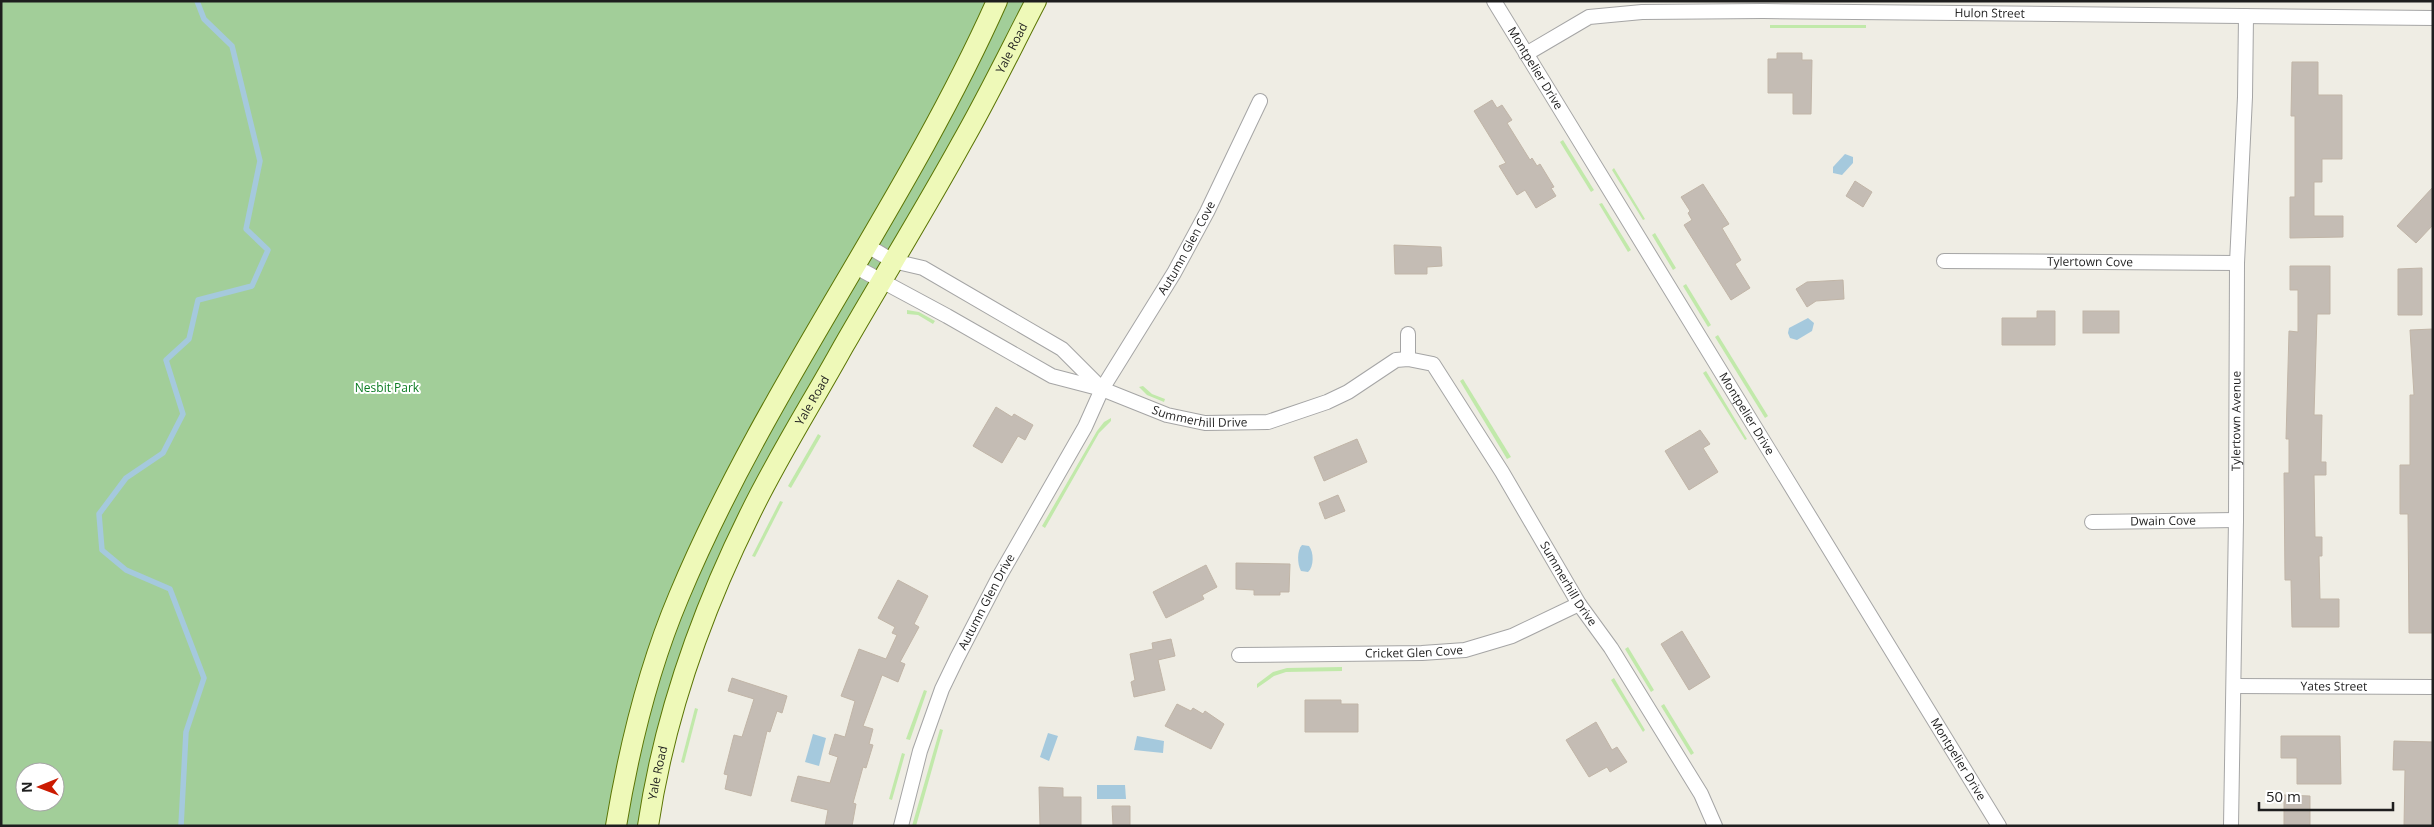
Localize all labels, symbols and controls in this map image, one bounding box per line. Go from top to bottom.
street label: Hulon Street [1954,4,2025,22]
street label: Yale Road [991,20,1031,76]
street label: Montpelier Drive [1504,24,1568,113]
street label: Autumn Glen Cove [1154,198,1219,298]
street label: Tylertown Cove [2047,253,2133,270]
street label: Montpelier Drive [1715,369,1779,458]
street label: Tylertown Avenue [2227,371,2245,471]
street label: Yale Road [791,372,833,428]
park label: Nesbit Park [355,379,420,396]
street label: Summerhill Drive [1150,401,1248,431]
street label: Dwain Cove [2130,512,2196,529]
street label: Summerhill Drive [1536,538,1601,630]
street label: Autumn Glen Drive [954,550,1019,653]
street label: Cricket Glen Cove [1365,641,1464,662]
street label: Yates Street [2301,677,2367,695]
street label: Montpelier Drive [1927,714,1990,804]
street label: Yale Road [643,744,671,801]
north arrow [15,762,65,812]
scale bar [2259,780,2393,812]
text: N [17,781,36,793]
text: 50 m [2266,786,2301,806]

